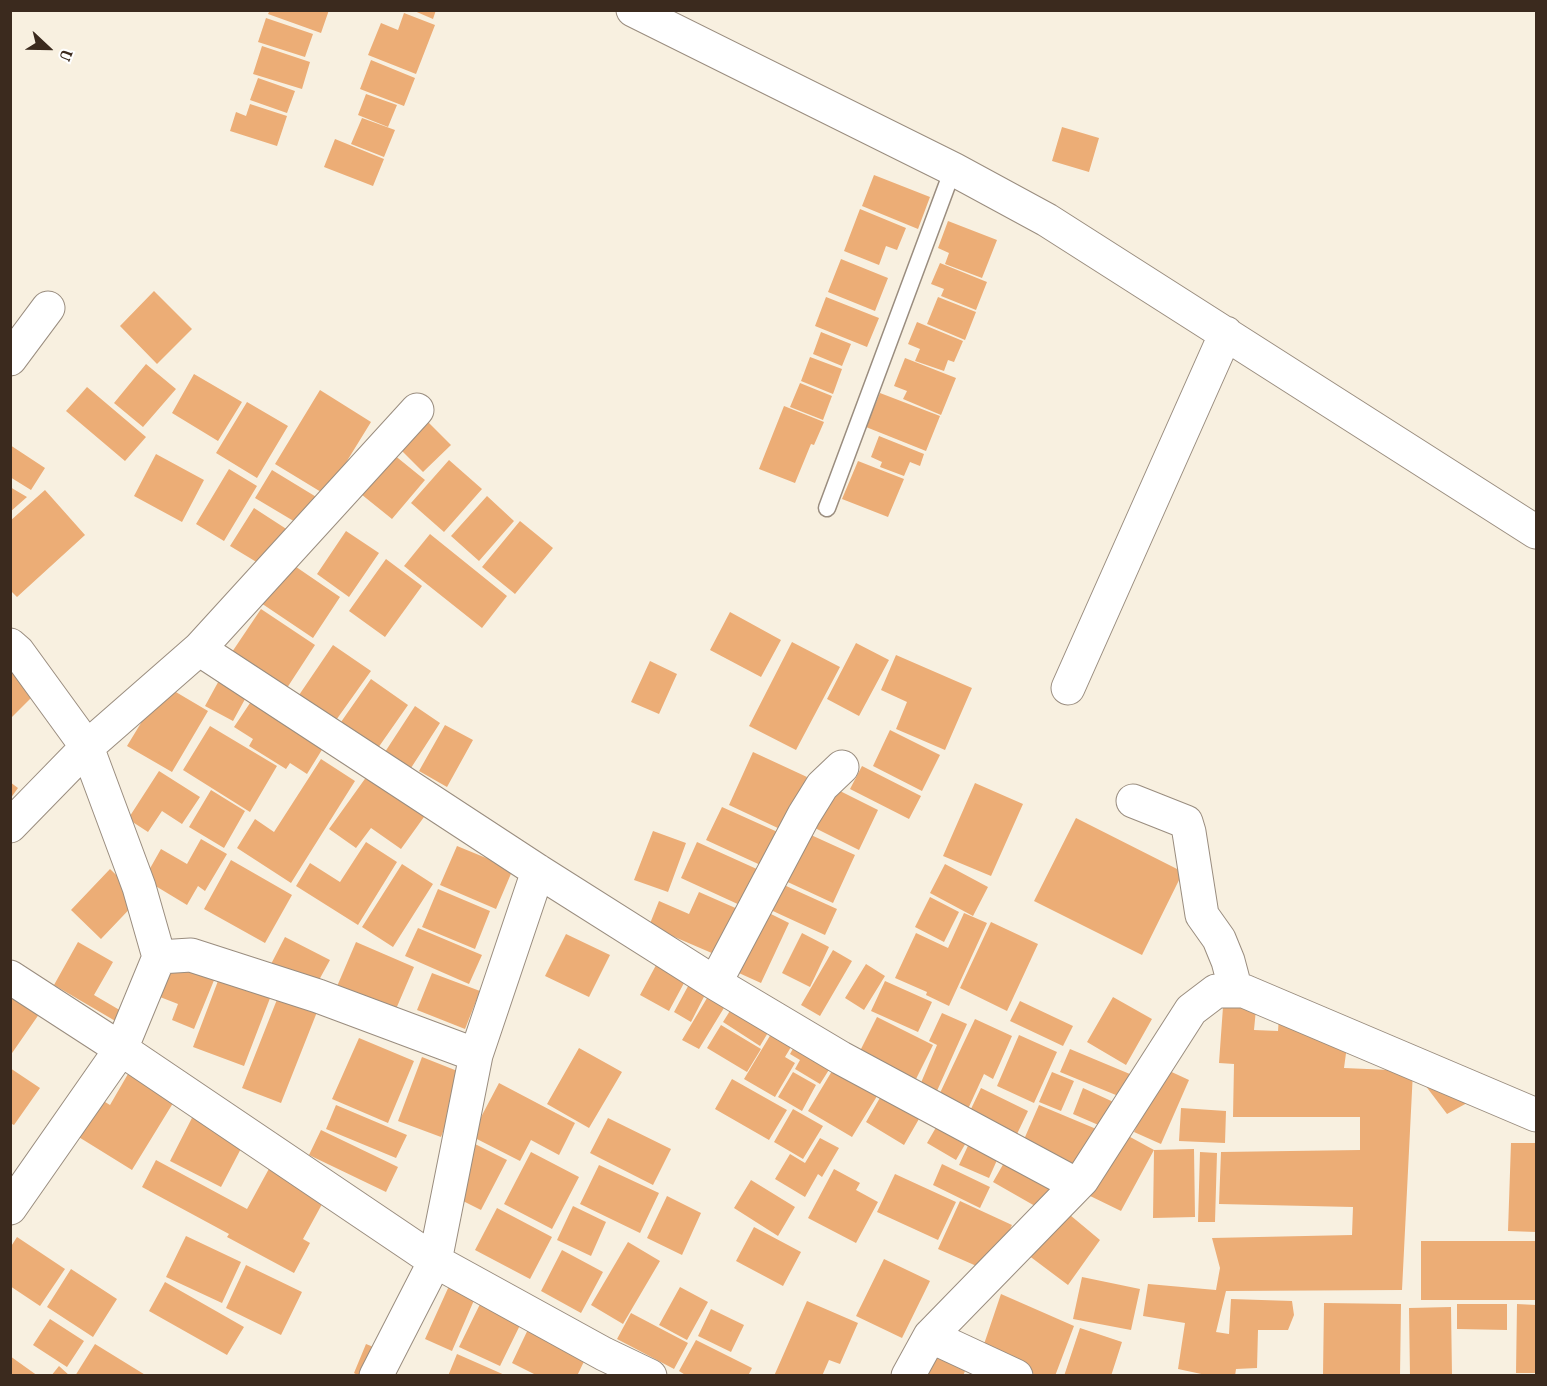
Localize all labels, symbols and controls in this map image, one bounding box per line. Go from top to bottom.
north arrow [18,18,78,78]
text: U [52,46,77,64]

